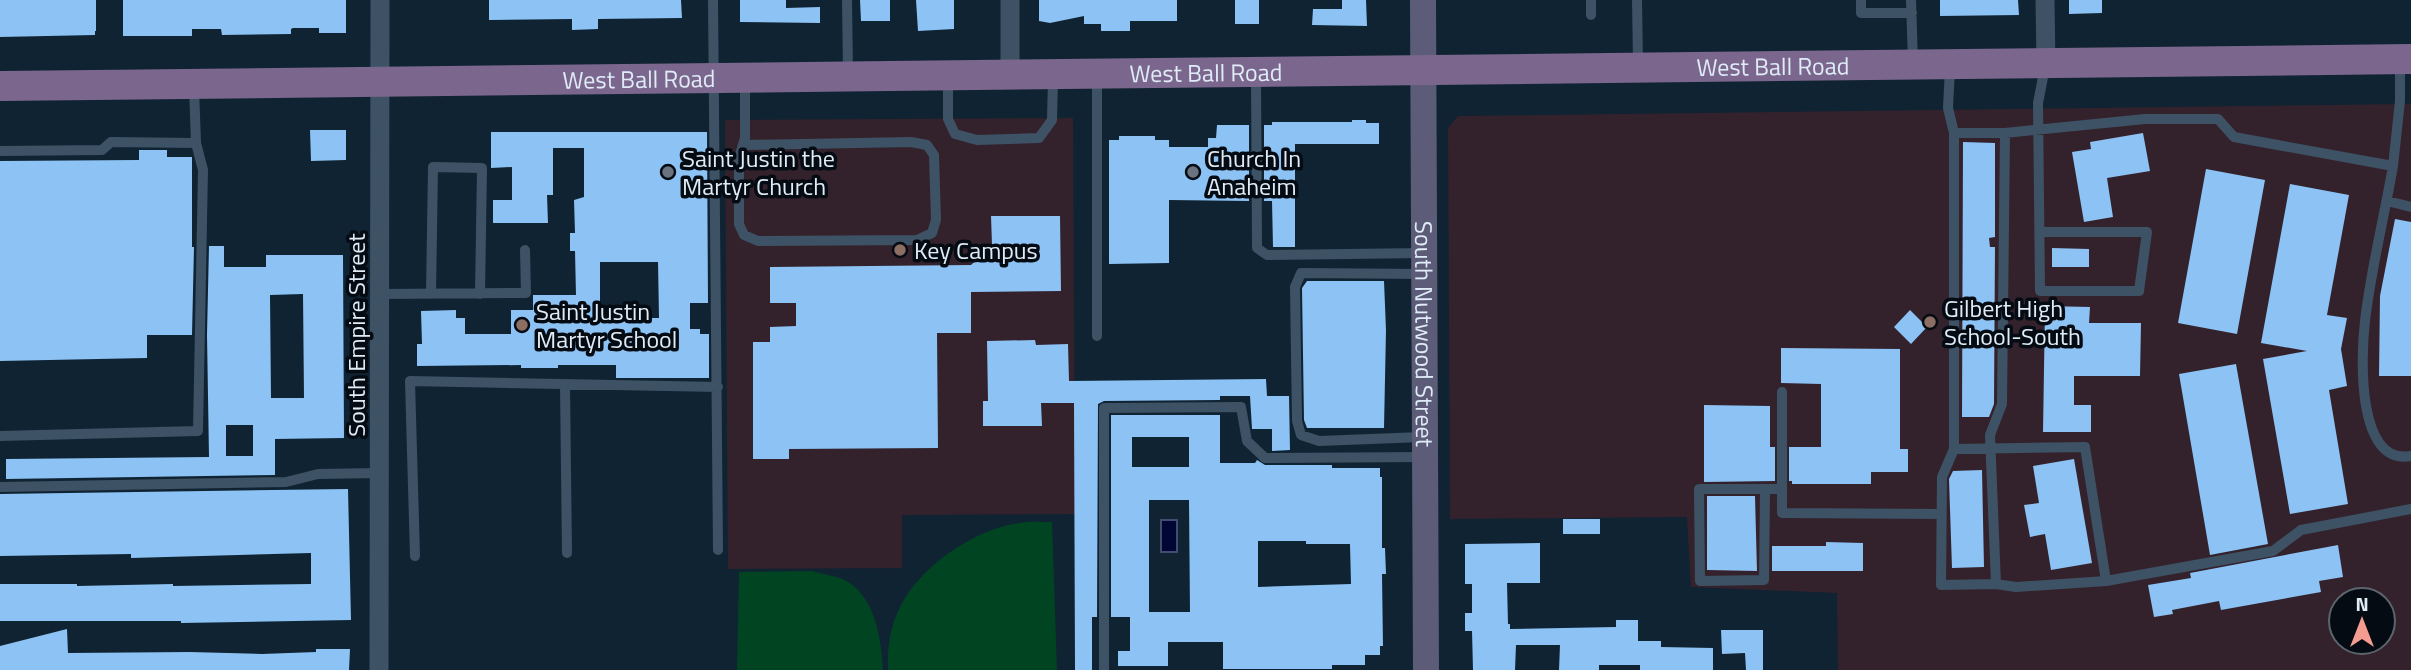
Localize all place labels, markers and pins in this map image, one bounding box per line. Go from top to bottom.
place label: Saint Justin the Martyr Church [682,140,835,204]
place label: Church In Anaheim [1207,140,1301,204]
marker: Saint Justin the Martyr Church [660,164,676,180]
marker: Church In Anaheim [1185,164,1201,180]
place label: Key Campus [914,232,1038,268]
marker: Key Campus [892,242,908,258]
place label: Gilbert High School-South [1944,290,2081,354]
place label: Saint Justin Martyr School [536,293,677,357]
marker: Gilbert High School-South [1922,314,1938,330]
marker: Saint Justin Martyr School [514,317,530,333]

